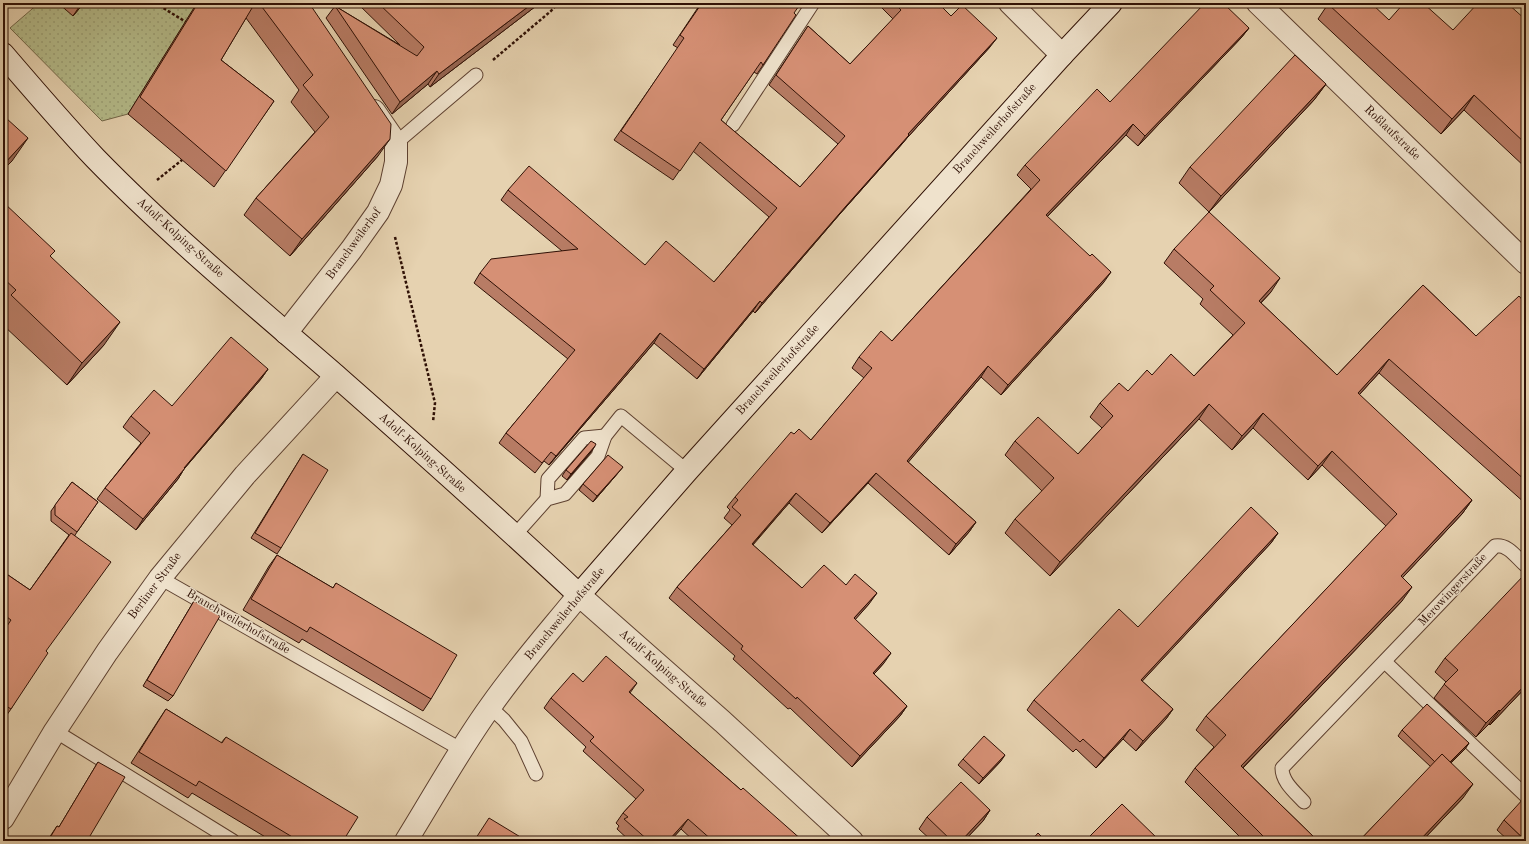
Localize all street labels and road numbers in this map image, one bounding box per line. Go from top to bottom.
street label: Branchweilerhofstraße [951,81,1039,177]
street label: Roßlaufstraße [1362,104,1423,163]
street label: Adolf-Kolping-Straße [134,196,226,280]
street label: Branchweilerhof [324,205,384,282]
street label: Branchweilerhofstraße [734,322,822,418]
street label: Adolf-Kolping-Straße [376,411,468,495]
street label: Berliner Straße [126,550,184,621]
street label: Merowingerstraße [1416,551,1490,629]
street label: Branchweilerhofstraße [523,565,608,663]
street label: Branchweilerhofstraße [184,588,292,657]
street label: Adolf-Kolping-Straße [617,628,710,711]

